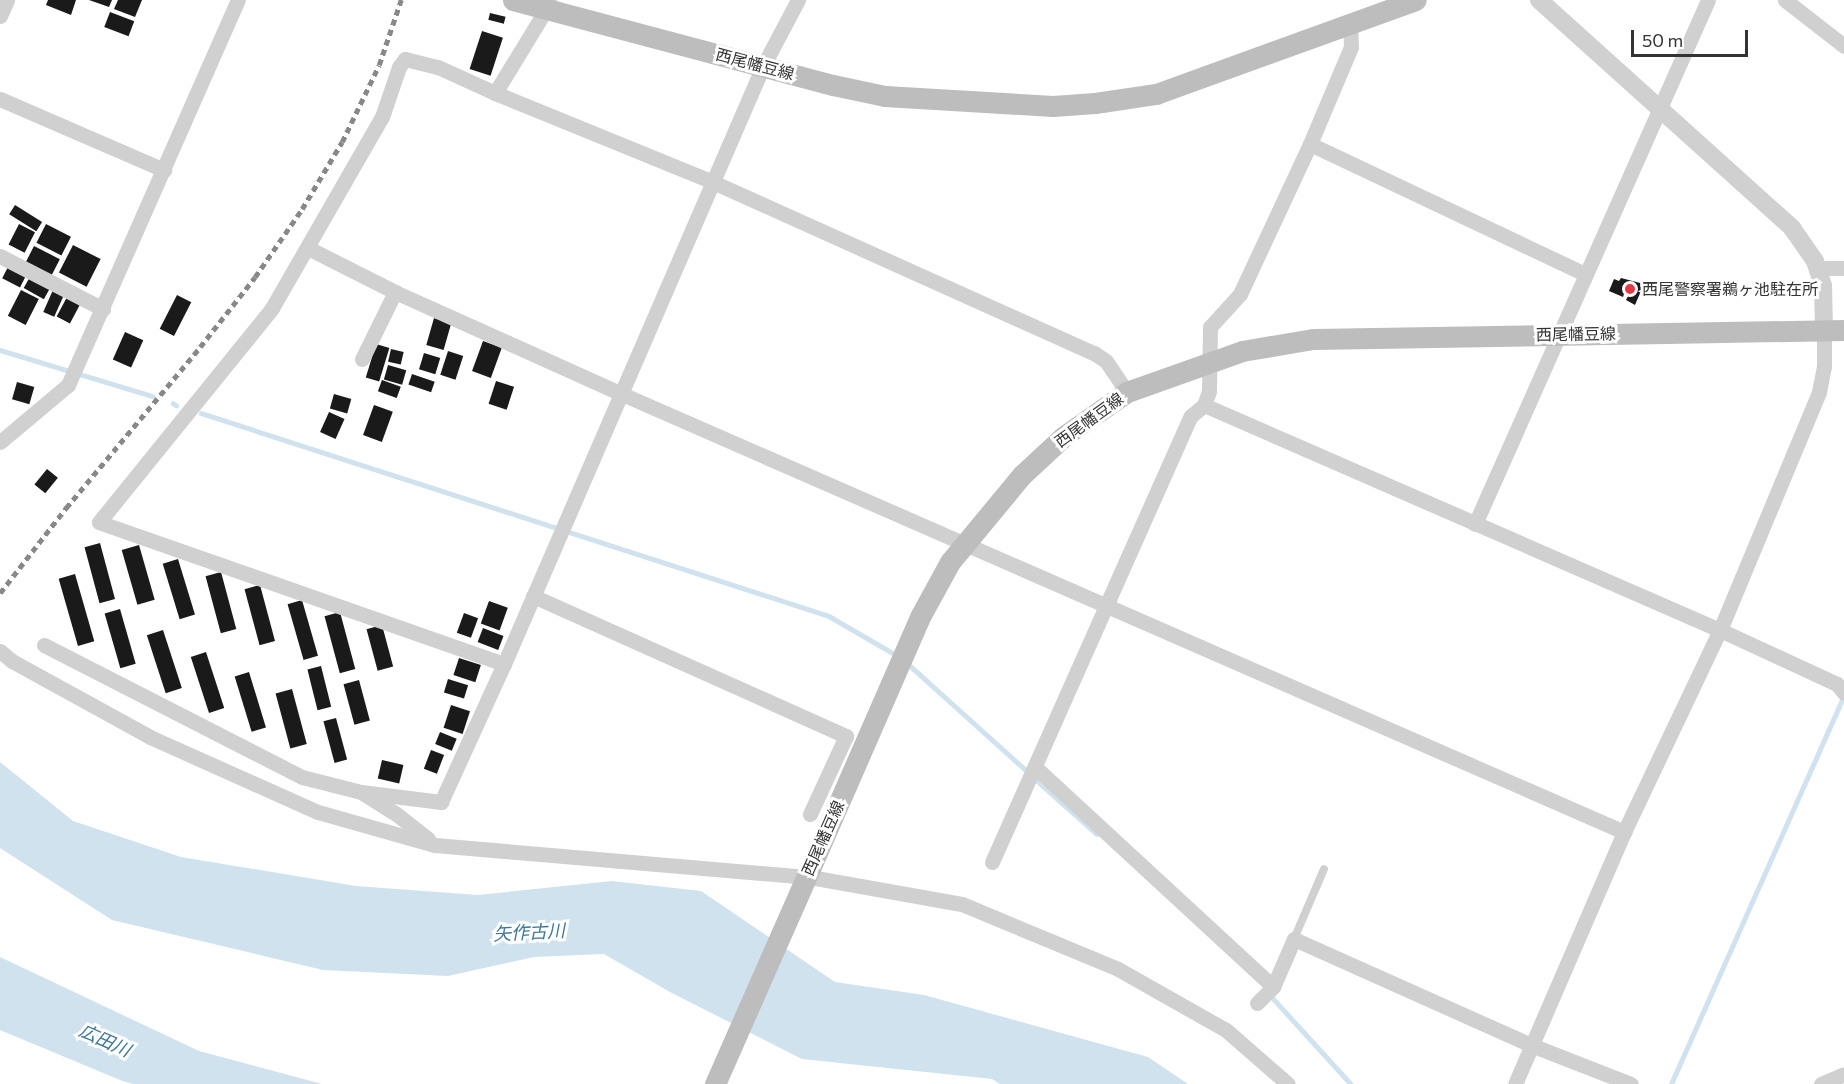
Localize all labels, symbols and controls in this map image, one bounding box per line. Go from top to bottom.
scale bar [1634,18,1751,56]
text: 50 m [1642,29,1683,51]
street label: 西尾幡豆線 [714,44,796,84]
place label: 西尾警察署鵜ヶ池駐在所 [1642,279,1818,299]
marker: 西尾警察署鵜ヶ池駐在所 [1623,282,1637,296]
street label: 西尾幡豆線 [1536,324,1616,344]
street label: 西尾幡豆線 [1051,389,1127,451]
street label: 西尾幡豆線 [798,798,848,878]
water label: 矢作古川 [492,919,566,945]
water label: 広田川 [76,1019,134,1061]

